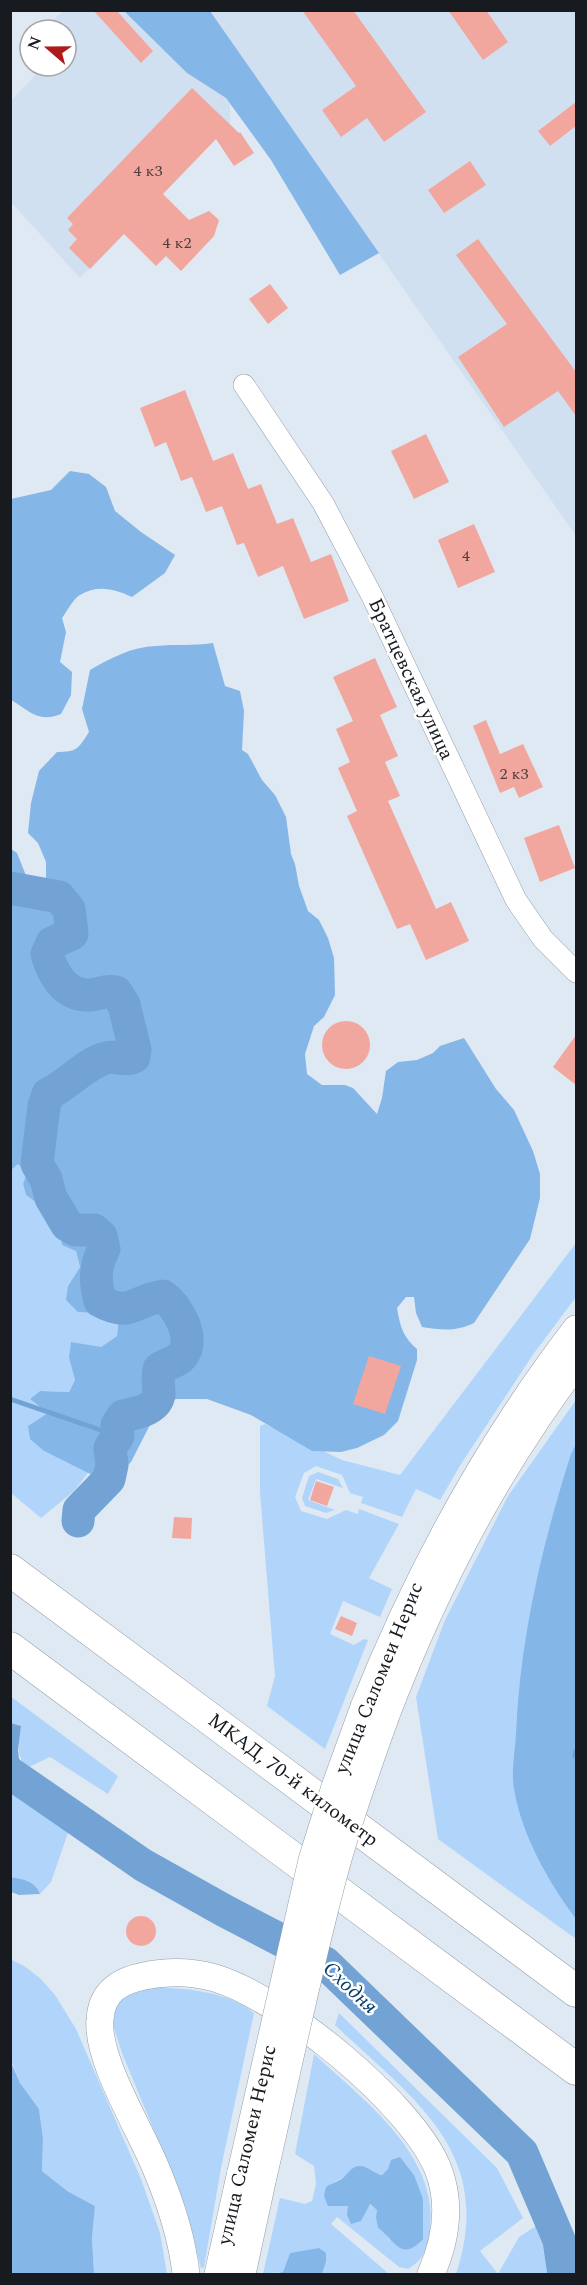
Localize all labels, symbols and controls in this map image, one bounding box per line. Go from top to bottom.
north arrow [18,18,78,78]
text: N [21,33,48,53]
house number: 4 к3 [134,159,162,183]
house number: 4 к2 [163,231,191,255]
house number: 4 [462,544,470,568]
street label: Братцевская улица [360,593,462,765]
house number: 2 к3 [500,762,528,786]
street label: улица Саломеи Нерис [326,1578,431,1779]
street label: МКАД, 70-й километр [201,1706,385,1854]
water label: Сходня [315,1954,385,2022]
street label: улица Саломеи Нерис [209,2042,285,2249]

